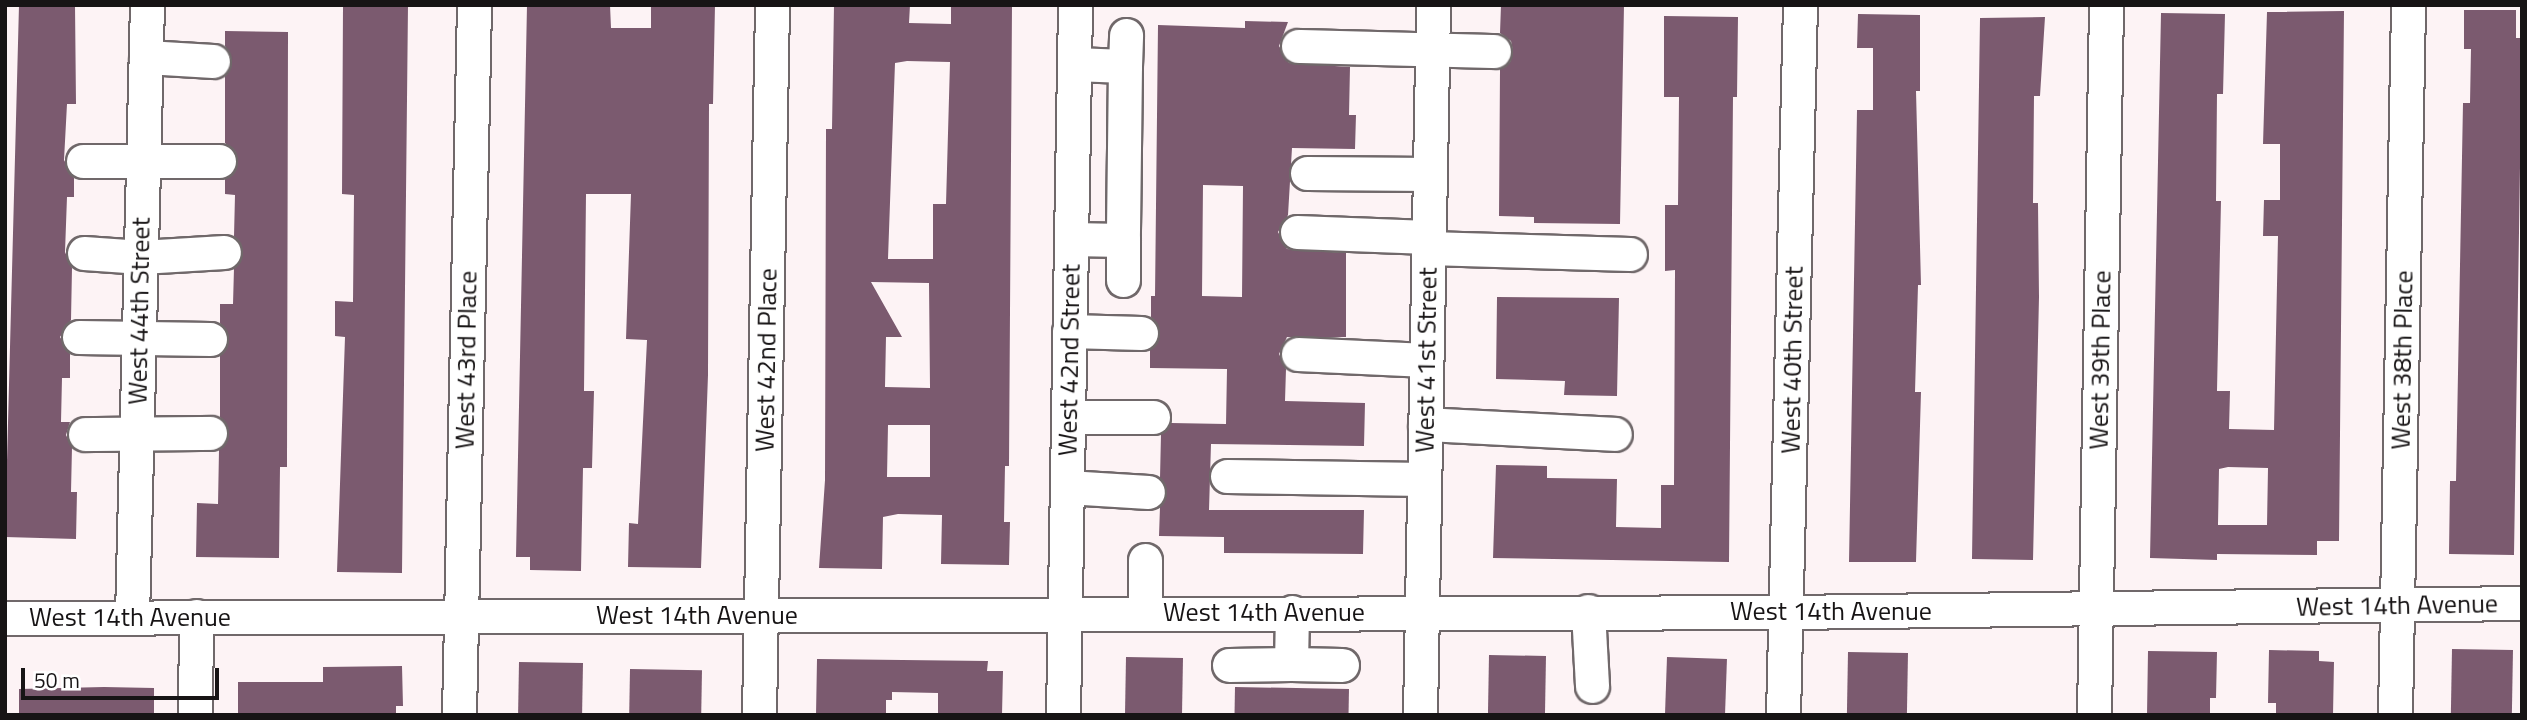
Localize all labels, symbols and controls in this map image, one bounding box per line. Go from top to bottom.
street label: West 44th Street [122,217,156,405]
street label: West 42nd Street [1052,264,1086,456]
street label: West 40th Street [1775,266,1809,454]
street label: West 41st Street [1409,267,1443,453]
street label: West 42nd Place [749,268,783,452]
street label: West 43rd Place [449,270,483,450]
street label: West 39th Place [2083,270,2117,450]
street label: West 38th Place [2385,270,2419,450]
street label: West 14th Avenue [2296,588,2498,622]
street label: West 14th Avenue [1730,595,1932,627]
street label: West 14th Avenue [1163,596,1365,628]
street label: West 14th Avenue [596,599,798,631]
street label: West 14th Avenue [29,601,231,633]
scale bar [24,654,222,698]
text: 50 m [34,664,80,696]

